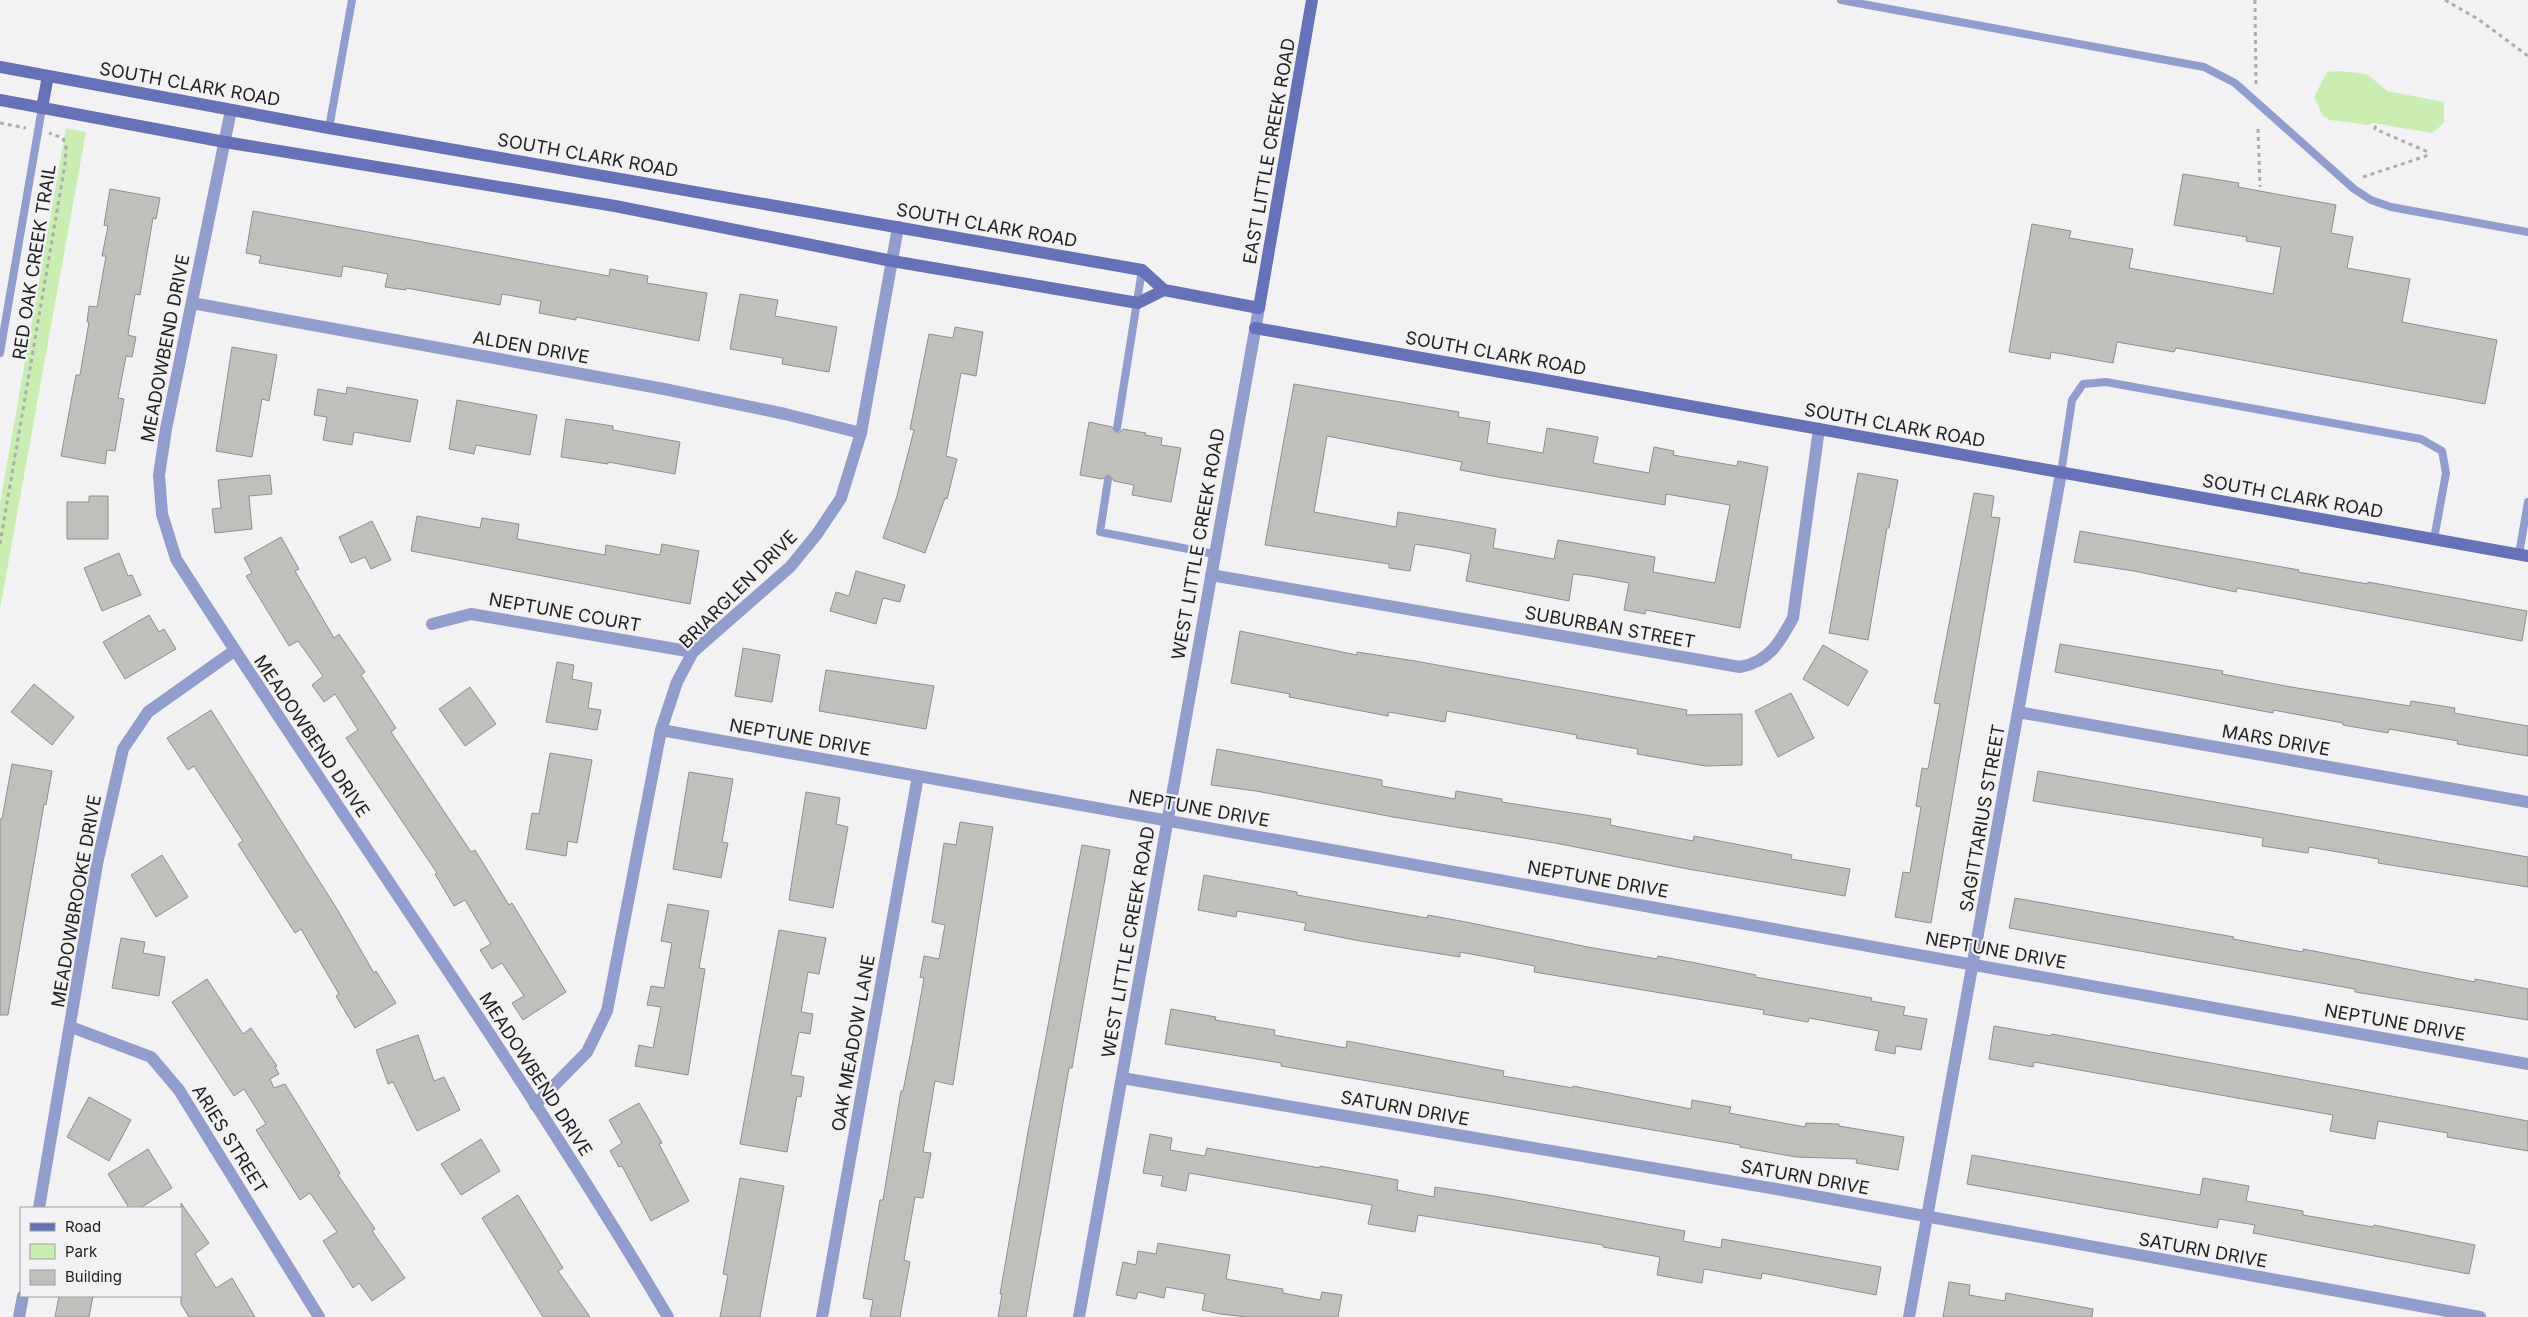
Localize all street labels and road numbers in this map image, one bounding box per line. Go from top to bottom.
street label: EAST LITTLE CREEK ROAD [1239,36,1299,266]
street label: SOUTH CLARK ROAD [98,58,282,110]
street label: SOUTH CLARK ROAD [496,129,680,181]
street label: RED OAK CREEK TRAIL [8,163,60,361]
street label: SOUTH CLARK ROAD [895,199,1079,251]
street label: MEADOWBEND DRIVE [136,252,194,444]
street label: ALDEN DRIVE [471,326,591,368]
street label: SOUTH CLARK ROAD [1404,327,1588,379]
street label: SOUTH CLARK ROAD [1803,399,1987,451]
street label: WEST LITTLE CREEK ROAD [1167,427,1229,661]
street label: SOUTH CLARK ROAD [2201,470,2385,522]
street label: BRIARGLEN DRIVE [675,526,801,652]
street label: NEPTUNE COURT [487,588,643,636]
street label: SUBURBAN STREET [1523,602,1697,652]
street label: MEADOWBEND DRIVE [250,651,374,821]
street label: NEPTUNE DRIVE [728,714,872,760]
street label: MARS DRIVE [2220,720,2332,760]
street label: SAGITTARIUS STREET [1955,723,2009,913]
street label: NEPTUNE DRIVE [1127,785,1271,831]
street label: MEADOWBROOKE DRIVE [47,793,105,1009]
street label: WEST LITTLE CREEK ROAD [1097,825,1159,1059]
street label: NEPTUNE DRIVE [1526,856,1670,902]
street label: NEPTUNE DRIVE [1924,927,2068,973]
street label: OAK MEADOW LANE [827,953,879,1133]
street label: MEADOWBEND DRIVE [475,988,597,1160]
street label: NEPTUNE DRIVE [2323,999,2467,1045]
street label: ARIES STREET [188,1081,272,1197]
street label: SATURN DRIVE [1339,1086,1471,1130]
street label: SATURN DRIVE [1739,1155,1871,1199]
street label: SATURN DRIVE [2137,1228,2269,1272]

